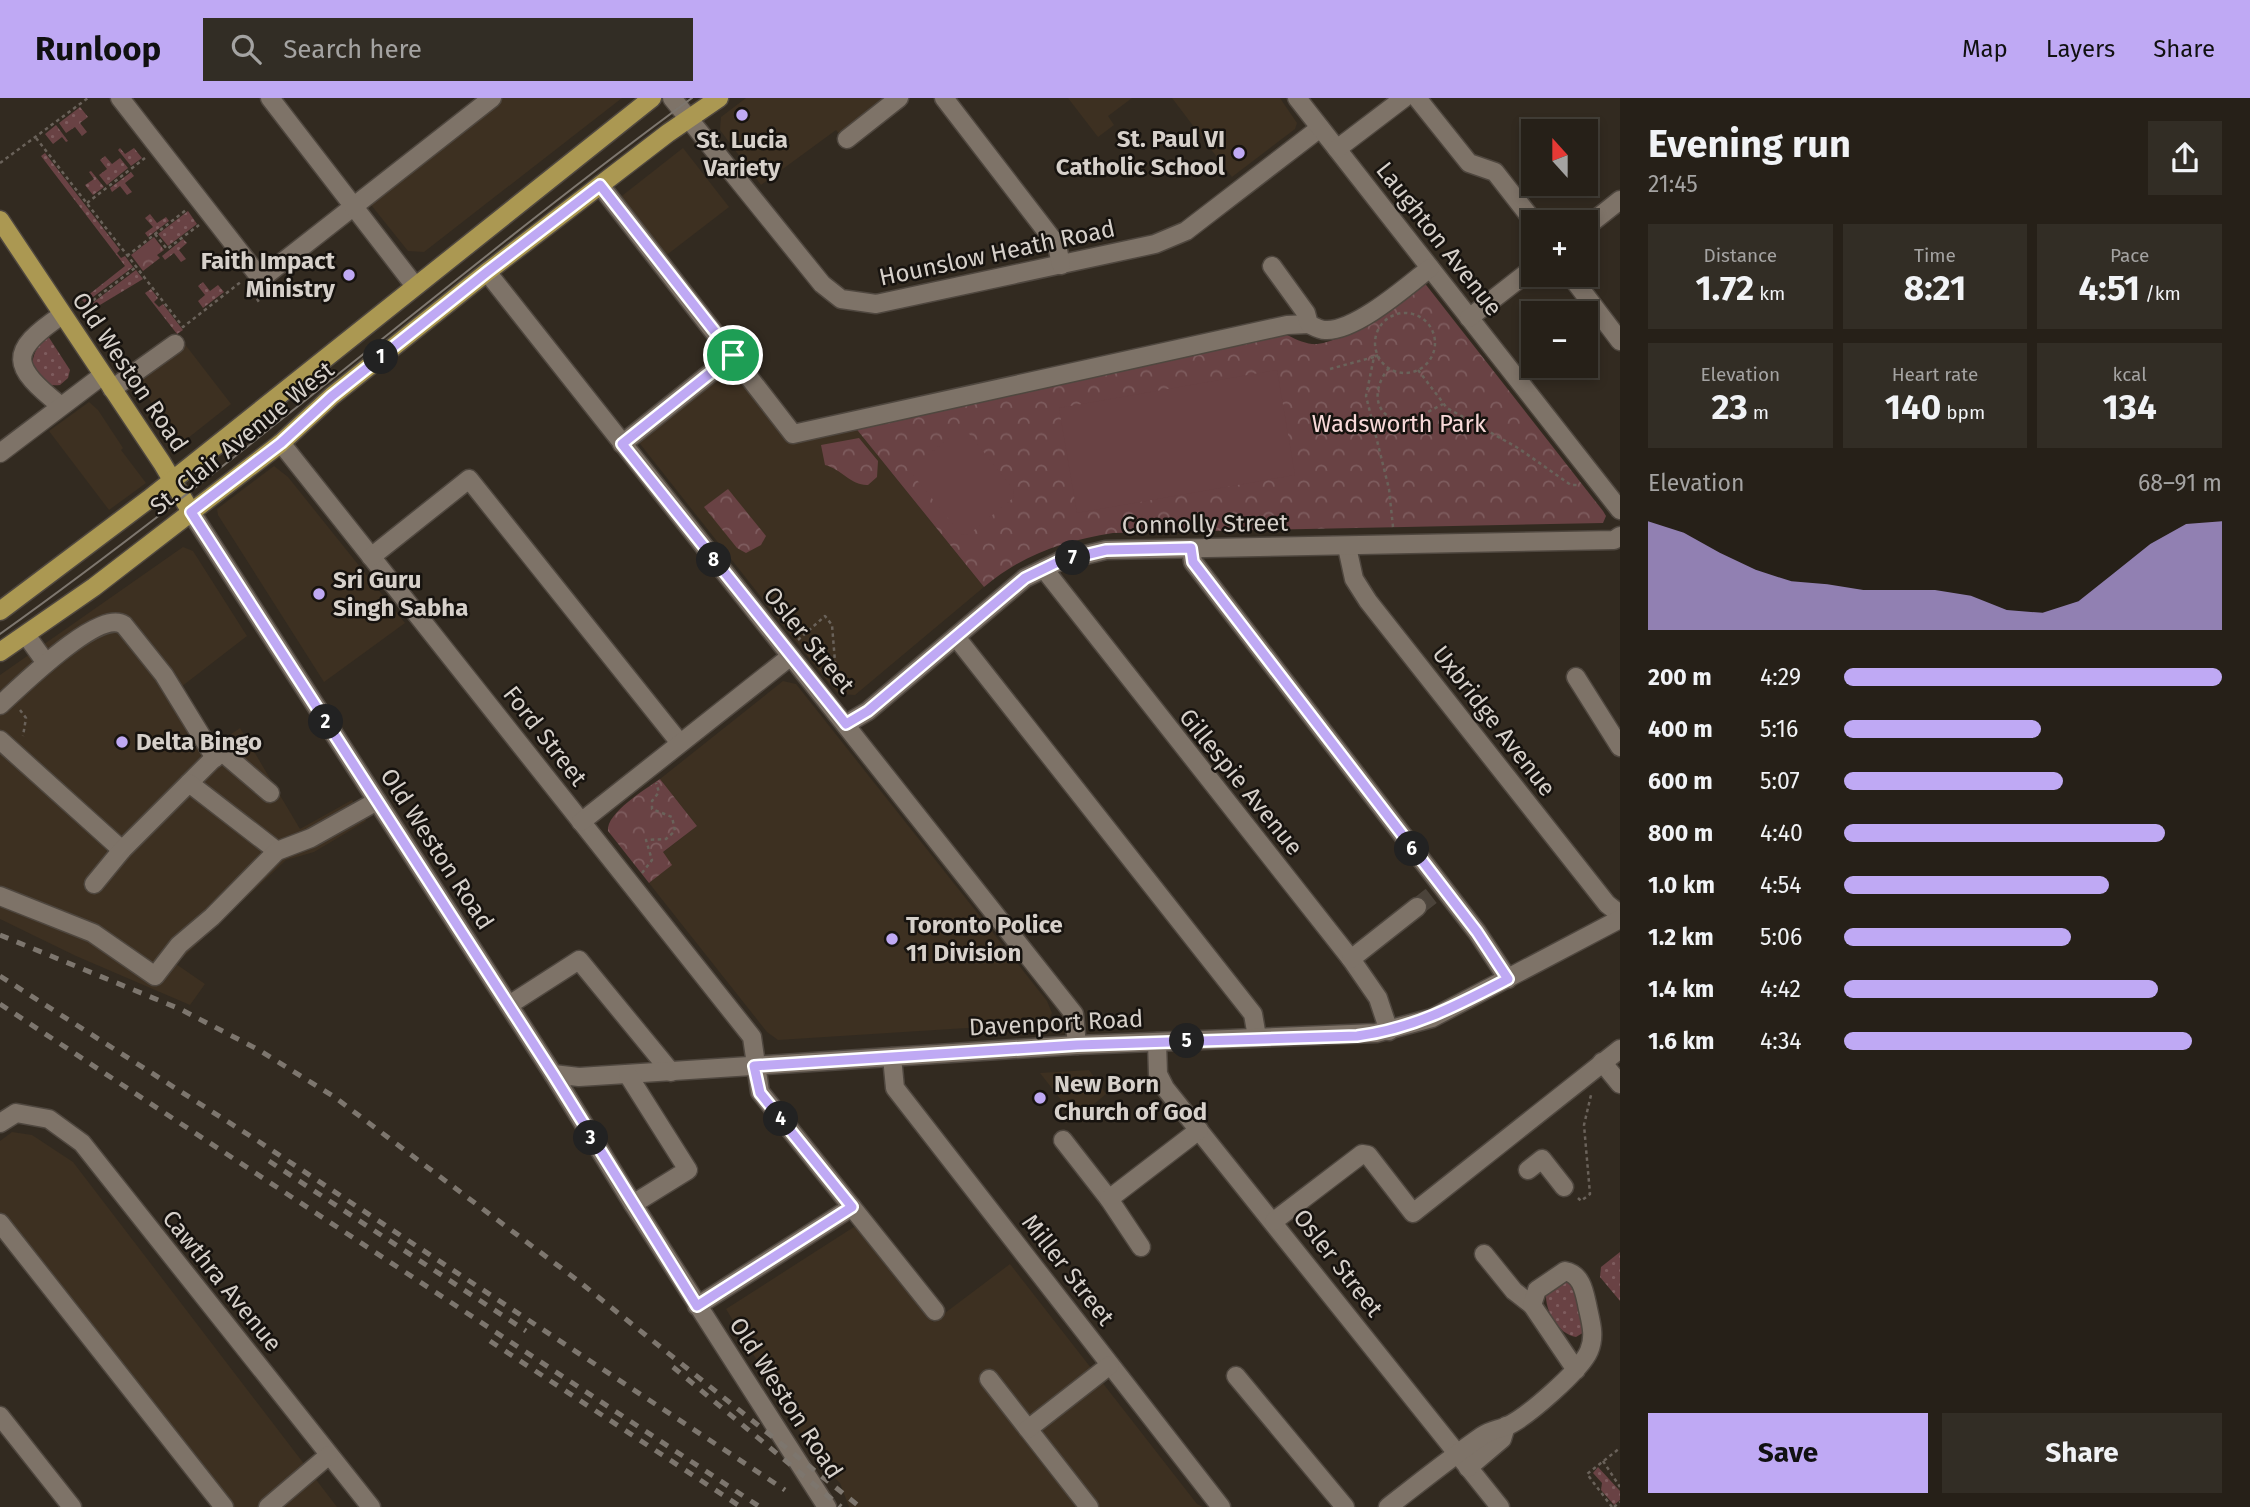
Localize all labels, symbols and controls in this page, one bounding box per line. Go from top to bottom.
search box [203,18,693,81]
text: Runloop [35,29,161,69]
icon: search [227,30,265,68]
text: Search here [283,34,422,65]
text: Map [1962,35,2008,63]
text: Layers [2046,35,2115,63]
text: Share [2153,35,2215,63]
marker: St. Lucia Variety [734,107,750,123]
north arrow [1521,119,1598,196]
map controls [1521,119,1598,378]
text: Evening run [1648,121,1851,167]
button: share [2148,121,2222,195]
place label: St. Paul VI Catholic School [1056,125,1226,181]
place label: St. Lucia Variety [696,126,788,182]
marker: St. Paul VI Catholic School [1231,145,1247,161]
street label: Laughton Avenue [1370,156,1508,322]
text: 21:45 [1648,170,1698,198]
button: + [1521,210,1598,287]
street label: Hounslow Heath Road [876,214,1118,292]
text: Distance [1703,244,1777,267]
text: Time [1914,244,1956,267]
text: Pace [2110,244,2149,267]
place label: Faith Impact Ministry [201,247,336,303]
marker: Faith Impact Ministry [341,267,357,283]
text: 1.72 [1695,267,1754,309]
text: 8:21 [1904,267,1966,309]
text: 4:51 [2078,267,2140,309]
text: km [1754,282,1785,305]
text: /km [2140,282,2181,305]
street label: Old Weston Road [66,287,194,457]
button: − [1521,301,1598,378]
pin [703,325,763,385]
icon: arrive [714,336,752,374]
pin: 1 [364,340,398,374]
text: 1 [376,345,385,368]
street label: St. Clair Avenue West [145,355,340,521]
text: Elevation [1701,363,1780,386]
text: Heart rate [1892,363,1978,386]
text: kcal [2113,363,2147,386]
text: 23 [1712,386,1748,428]
text: 140 [1885,386,1941,428]
text: 134 [2103,386,2157,428]
text: m [1748,401,1769,424]
text: bpm [1941,401,1985,424]
park label: Wadsworth Park [1312,410,1487,438]
text: Elevation [1648,469,1744,497]
text: 68–91 m [2138,469,2222,497]
street label: Connolly Street [1122,509,1289,539]
pin: 7 [1056,540,1090,575]
pin: 8 [696,542,732,578]
text: 7 [1068,546,1077,569]
text: 8 [708,548,719,571]
place label: Sri Guru Singh Sabha [333,566,468,622]
street label: Osler Street [758,581,861,699]
marker: Sri Guru Singh Sabha [311,586,327,602]
street label: Uxbridge Avenue [1427,640,1561,802]
text: 200 m [1648,663,1712,691]
text: 4:29 [1760,663,1801,691]
street label: Ford Street [497,680,593,792]
street label: Gillespie Avenue [1173,703,1309,861]
pin: 2 [308,704,344,740]
text: 2 [321,710,330,733]
text: 400 m [1648,715,1713,743]
text: 5:16 [1760,715,1798,743]
place label: Delta Bingo [136,728,262,756]
marker: Delta Bingo [114,734,130,750]
street label: Old Weston Road [375,763,499,935]
text: 600 m [1648,767,1713,795]
text: 5:07 [1760,767,1800,795]
text: 800 m [1648,819,1713,847]
text: 4:40 [1760,819,1803,847]
pin: 6 [1394,832,1430,866]
text: 6 [1406,837,1417,860]
text: 1.0 km [1648,871,1715,899]
text: 4:54 [1760,871,1802,899]
place label: Toronto Police 11 Division [906,911,1063,967]
text: 1.2 km [1648,923,1714,951]
text: 5:06 [1760,923,1802,951]
marker: Toronto Police 11 Division [884,931,900,947]
text: 1.4 km [1648,975,1714,1003]
text: 4:42 [1760,975,1801,1003]
street label: Davenport Road [968,1004,1144,1042]
pin: 5 [1170,1024,1204,1058]
text: 1.6 km [1648,1027,1715,1055]
text: 4:34 [1760,1027,1802,1055]
text: 5 [1181,1029,1192,1052]
place label: New Born Church of God [1054,1070,1207,1126]
marker: New Born Church of God [1032,1090,1048,1106]
pin: 4 [764,1102,798,1136]
text: 4 [775,1107,786,1130]
pin: 3 [574,1121,608,1156]
text: 3 [586,1126,595,1149]
street label: Osler Street [1287,1204,1389,1323]
street label: Cawthra Avenue [157,1205,287,1357]
street label: Miller Street [1016,1209,1120,1331]
street label: Old Weston Road [724,1312,848,1484]
button: Save [1648,1413,1928,1493]
button: Share [1942,1413,2222,1493]

